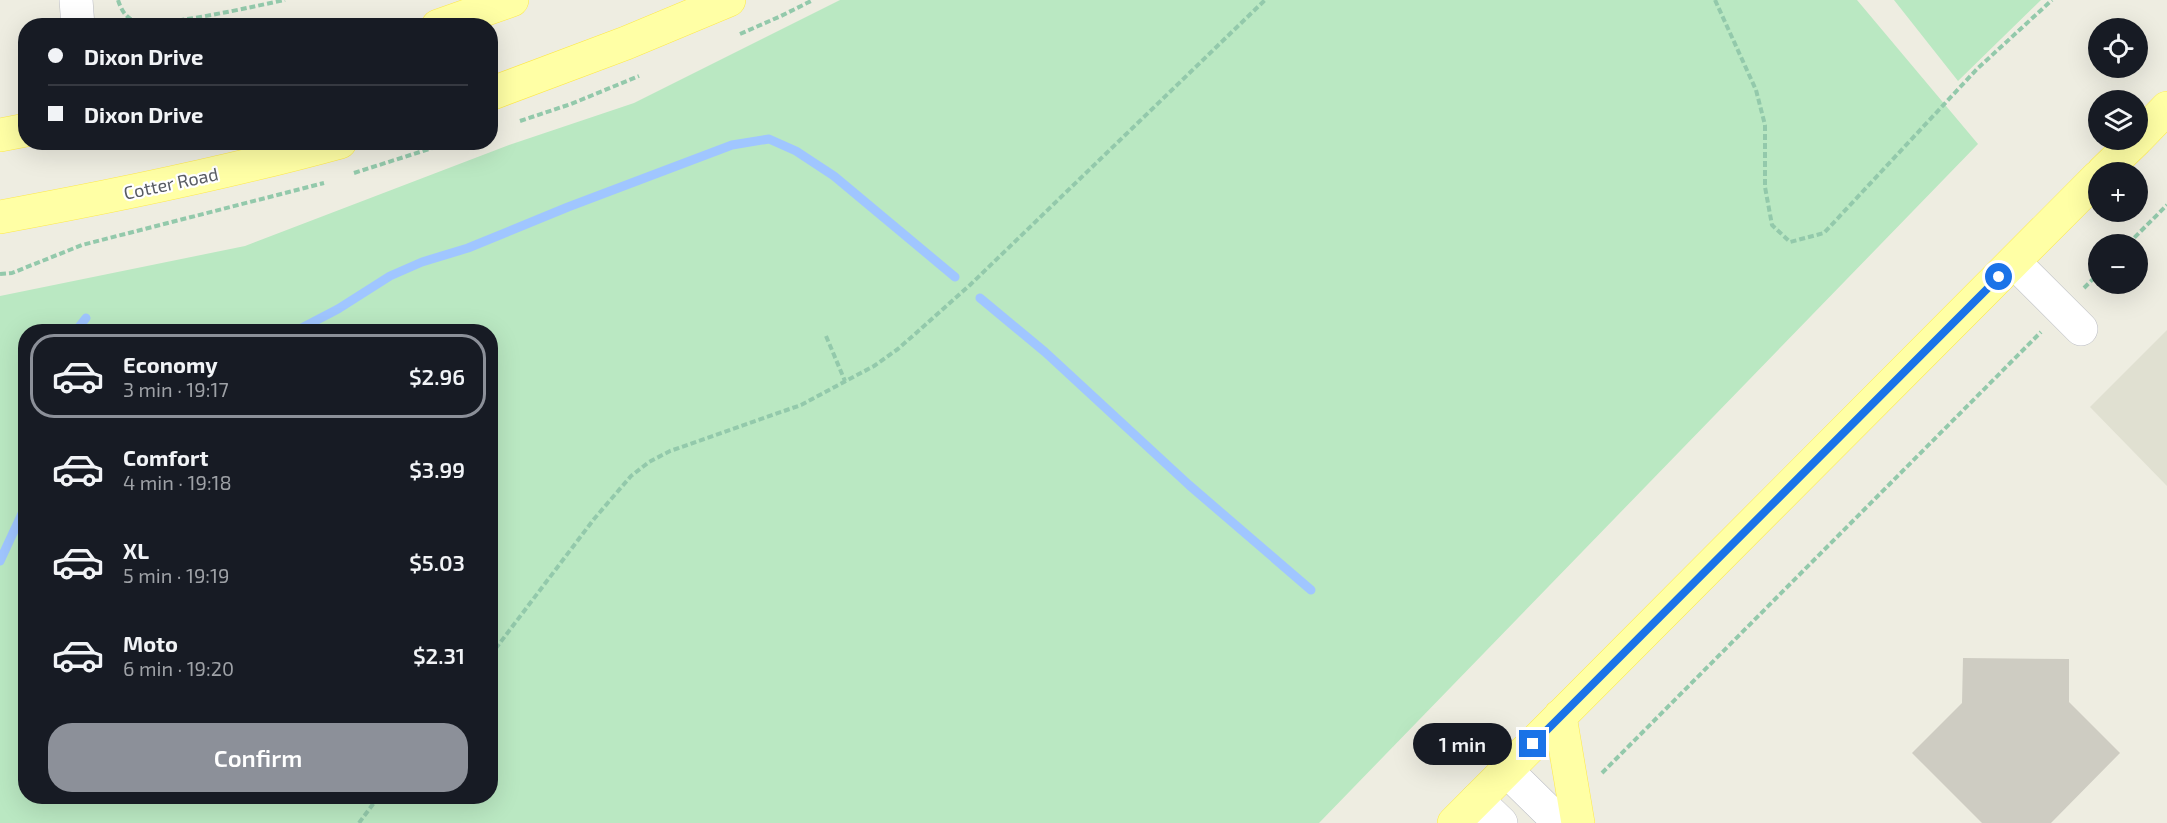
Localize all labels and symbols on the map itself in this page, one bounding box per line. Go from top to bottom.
street label: Cotter Road [121,162,220,204]
route start [1985,263,2012,290]
callout: 1 min [1413,723,1512,765]
route end [1519,730,1546,757]

